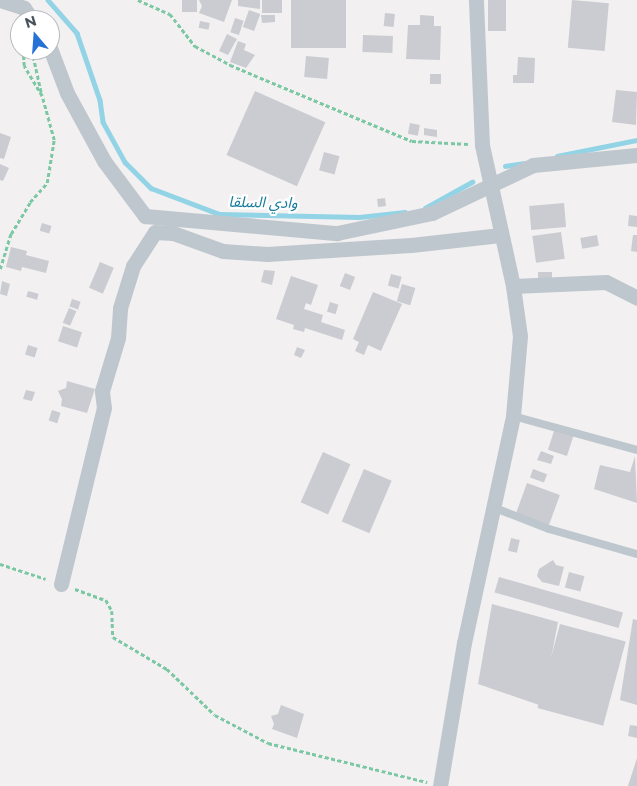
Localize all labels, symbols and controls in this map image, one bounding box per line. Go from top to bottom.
north arrow [10,10,60,60]
text: N [23,11,39,32]
water label: وادي السلقا [228,192,298,212]

